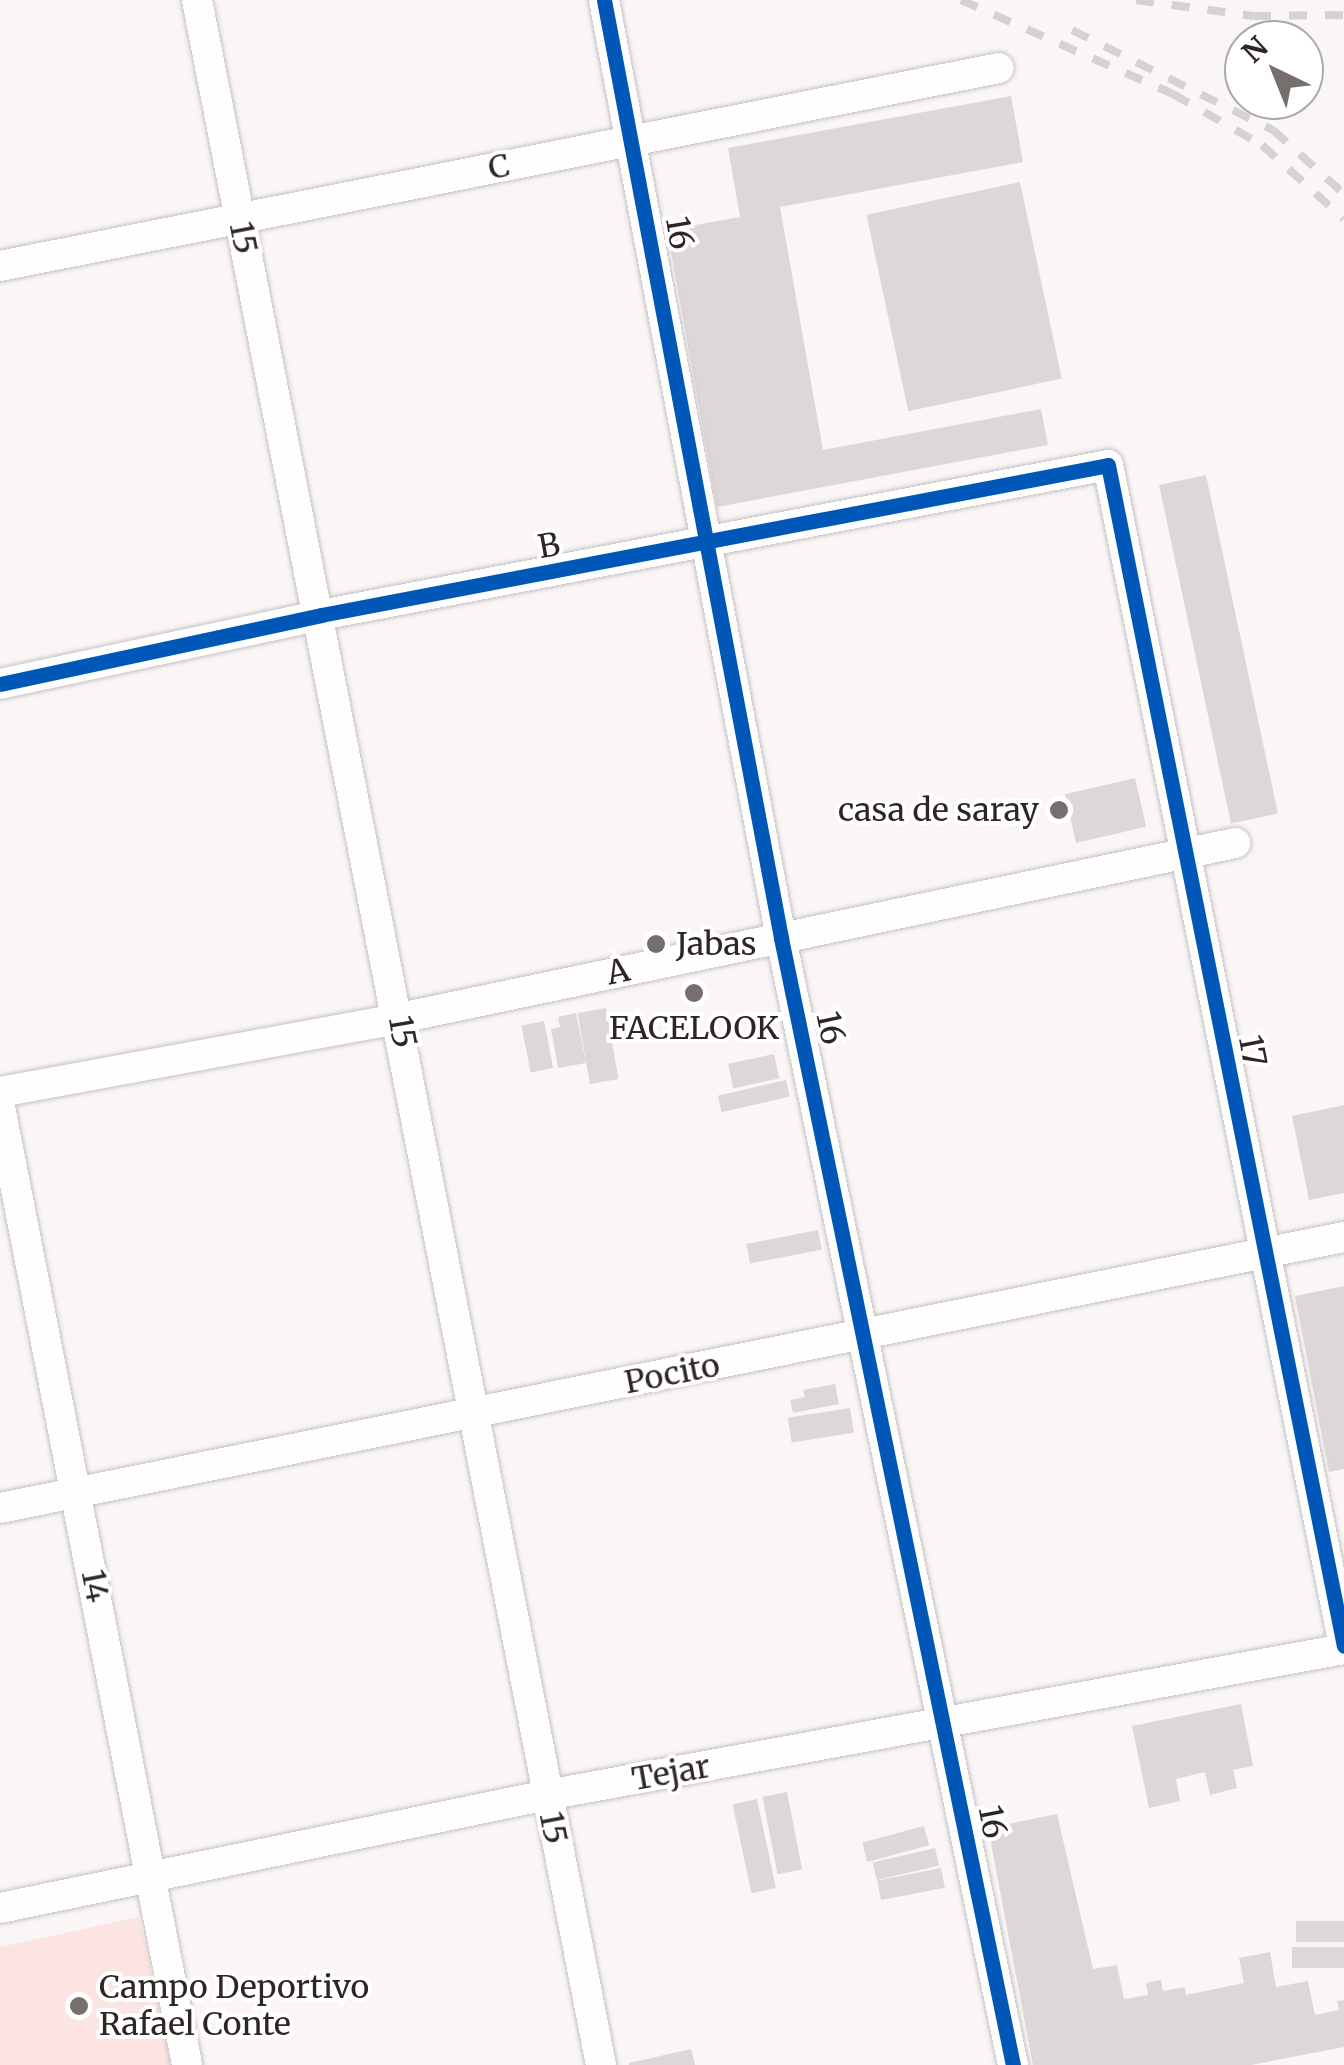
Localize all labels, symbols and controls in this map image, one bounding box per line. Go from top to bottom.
north arrow [1224,20,1324,120]
text: N [1235,29,1275,70]
street label: C [485,146,513,188]
street label: 16 [657,214,701,252]
street label: 15 [221,219,265,257]
street label: B [535,525,563,567]
place label: casa de saray [838,791,1039,829]
marker: casa de saray [1048,799,1070,821]
place label: Jabas [676,925,756,963]
marker: Jabas [645,933,667,955]
street label: A [603,951,633,993]
marker: FACELOOK [683,982,705,1004]
street label: 16 [808,1008,852,1048]
place label: FACELOOK [609,1009,779,1047]
street label: 15 [380,1013,424,1051]
street label: 17 [1230,1032,1274,1070]
street label: Pocito [621,1346,723,1402]
street label: 14 [73,1566,117,1606]
street label: Tejar [629,1747,713,1799]
street label: 16 [970,1802,1014,1842]
street label: 15 [531,1809,575,1847]
place label: Campo Deportivo Rafael Conte [99,1969,369,2044]
marker: Campo Deportivo Rafael Conte [68,1995,90,2017]

